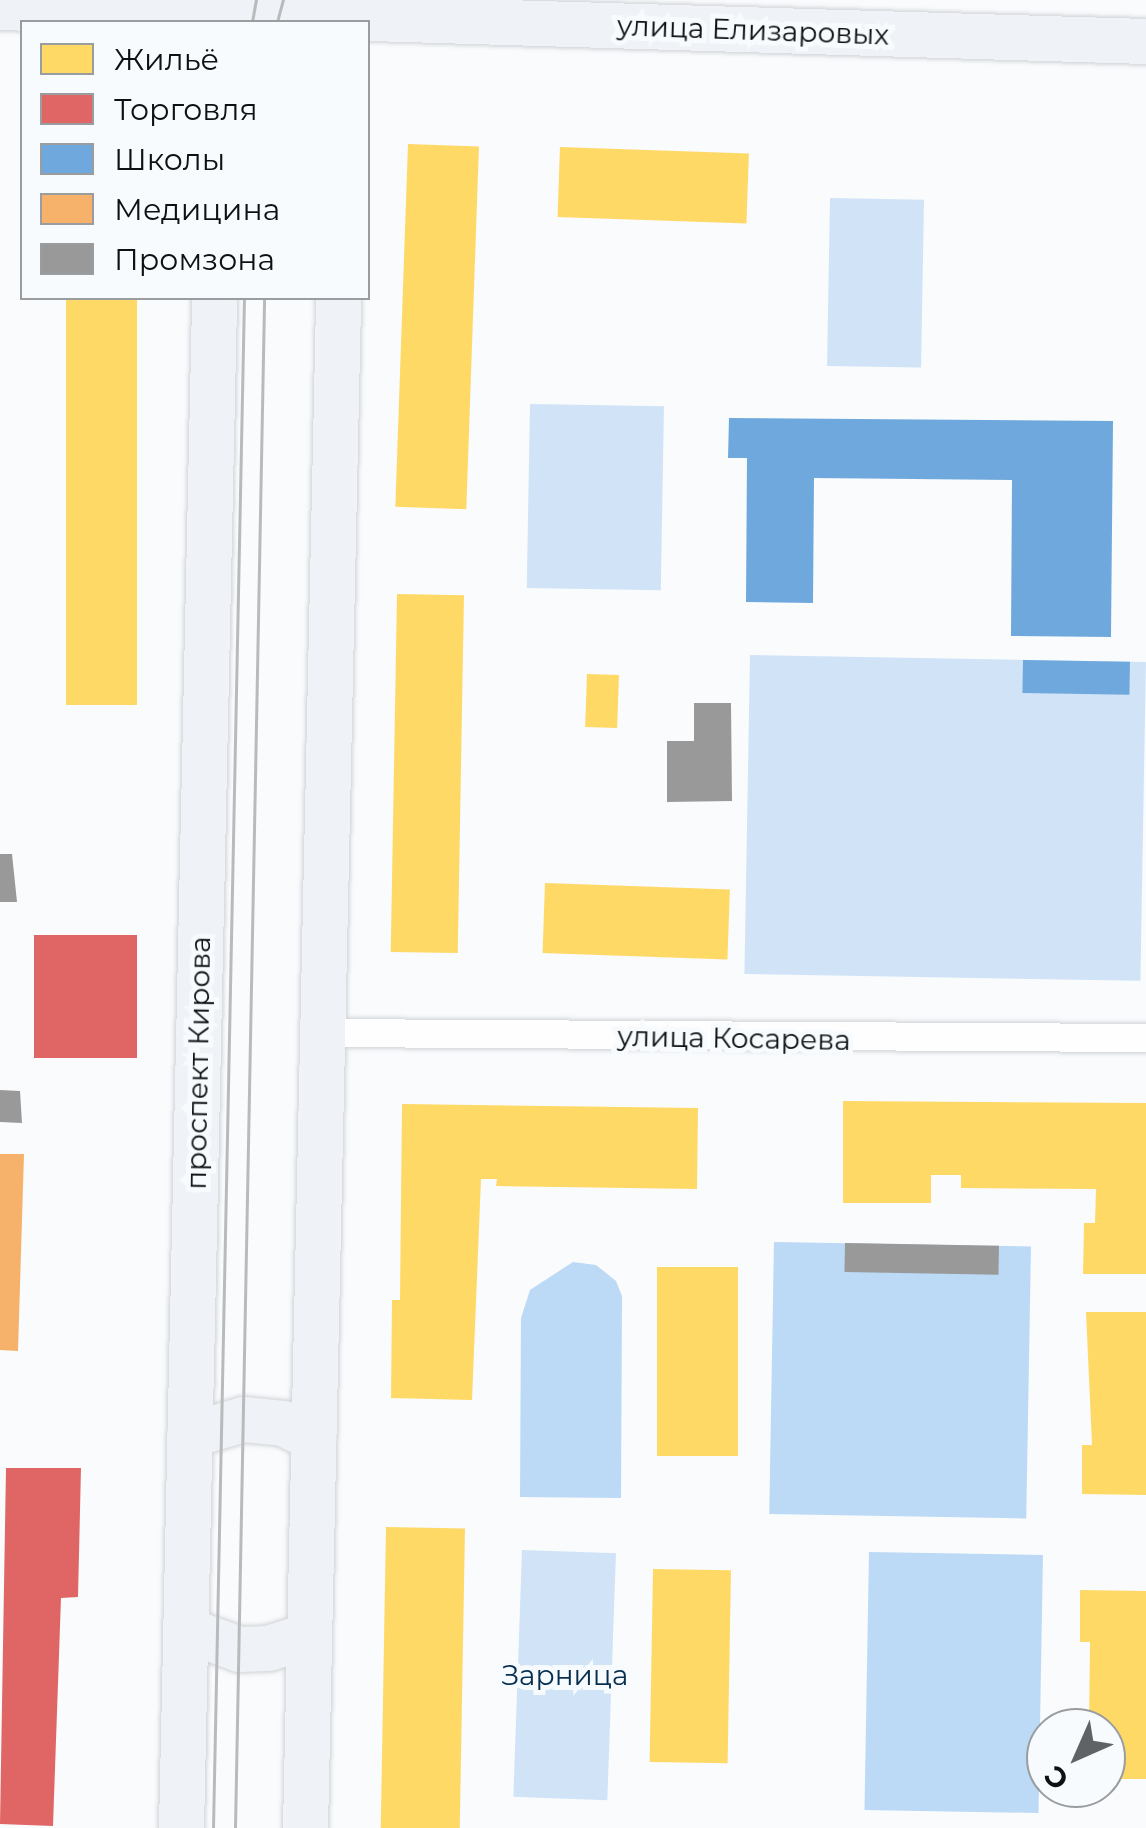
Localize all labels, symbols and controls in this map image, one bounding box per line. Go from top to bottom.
street label: улица Елизаровых [616,8,890,52]
legend [20,20,370,300]
text: Жильё [114,41,219,78]
text: Торговля [114,91,258,128]
text: Школы [114,141,225,178]
text: Медицина [114,191,280,228]
text: Промзона [114,241,275,278]
street label: проспект Кирова [179,936,217,1190]
street label: улица Косарева [617,1019,851,1057]
park label: Зарница [502,1658,628,1692]
north arrow [1026,1708,1126,1808]
text: С [1037,1759,1075,1797]

